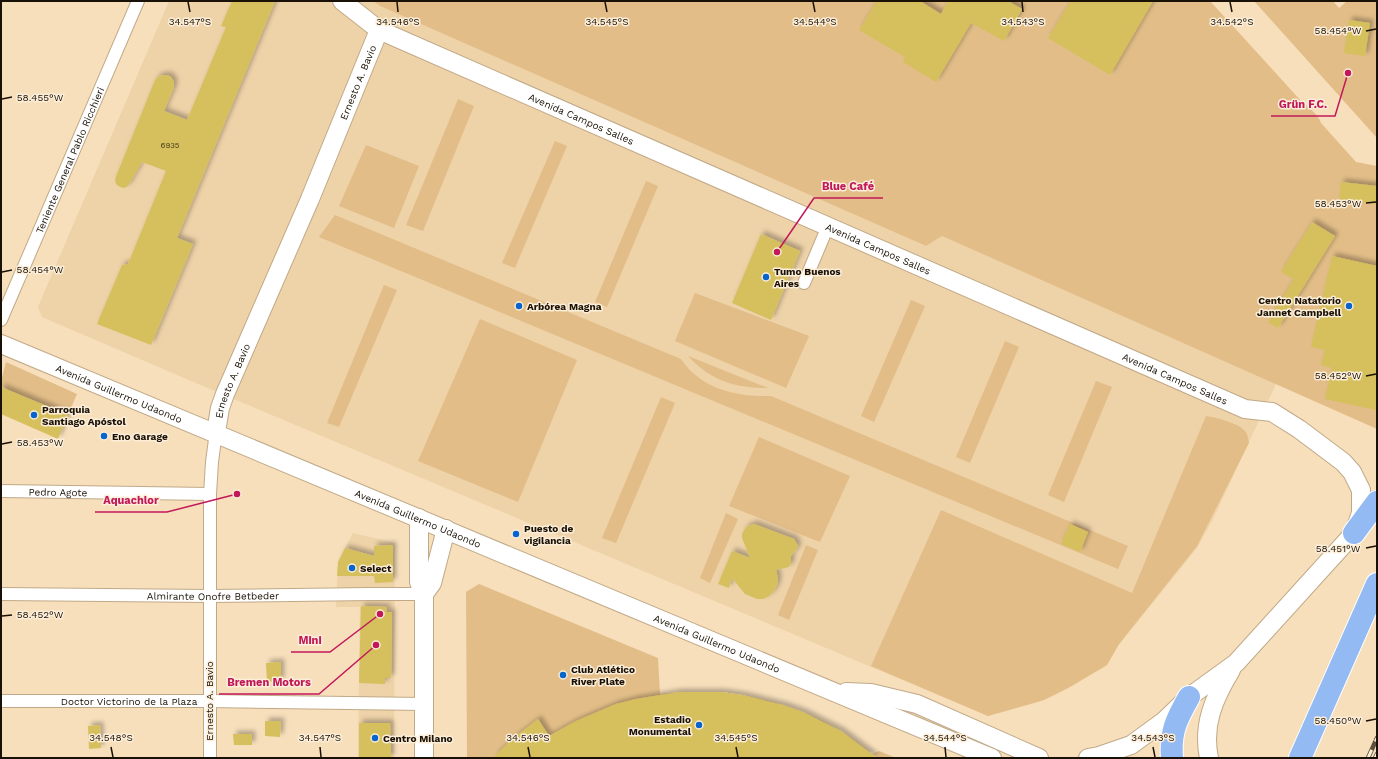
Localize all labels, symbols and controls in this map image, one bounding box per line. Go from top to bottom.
text: 34.547°S [169,16,211,27]
text: 34.546°S [376,16,420,27]
text: 34.545°S [585,16,629,27]
text: 34.544°S [793,16,837,27]
text: 34.543°S [1001,16,1045,27]
text: 34.542°S [1210,16,1254,27]
text: 58.454°W [1315,25,1362,36]
street label: Ernesto A. Bavio [338,44,378,121]
street label: Teniente General Pablo Ricchieri [34,85,106,235]
street label: Avenida Campos Salles [527,91,635,147]
text: 58.455°W [17,92,64,103]
callout: Grün F.C. [1271,93,1335,116]
text: Grün F.C. [1279,98,1327,111]
house number: 6935 [161,141,180,150]
callout: Blue Café [814,175,883,198]
text: Blue Café [822,180,874,193]
text: 58.453°W [1315,198,1362,209]
street label: Avenida Campos Salles [824,221,932,277]
text: 58.454°W [17,264,64,275]
place label: Tumo Buenos Aires [774,266,841,289]
marker: Tumo Buenos Aires [761,272,771,282]
place label: Centro Natatorio Jannet Campbell [1257,295,1342,318]
marker: Arbórea Magna [514,301,524,311]
place label: Arbórea Magna [527,301,602,312]
marker: Centro Natatorio Jannet Campbell [1344,301,1354,311]
street label: Ernesto A. Bavio [213,342,252,419]
street label: Avenida Campos Salles [1121,351,1229,407]
street label: Avenida Guillermo Udaondo [54,363,184,425]
text: 58.452°W [1315,370,1362,381]
place label: Parroquia Santiago Apóstol [42,404,126,427]
marker: Parroquia Santiago Apóstol [29,410,39,420]
marker: Eno Garage [99,431,109,441]
place label: Eno Garage [112,431,168,442]
text: 58.453°W [17,437,64,448]
street label: Pedro Agote [28,486,88,498]
street label: Avenida Guillermo Udaondo [353,487,483,550]
callout: Aquachlor [95,489,167,512]
text: Aquachlor [103,494,159,507]
place label: Puesto de vigilancia [523,523,573,546]
marker: Puesto de vigilancia [511,529,521,539]
text: 58.451°W [1316,543,1361,554]
marker: Select [347,563,357,573]
place label: Select [360,563,392,574]
street label: Almirante Onofre Betbeder [147,590,279,602]
text: 58.452°W [17,609,64,620]
street label: Avenida Guillermo Udaondo [652,612,782,675]
callout: Mini [291,629,330,652]
text: Mini [298,634,322,647]
street label: Ernesto A. Bavio [204,661,215,741]
place label: Club Atlético River Plate [571,664,635,687]
marker: Club Atlético River Plate [558,670,568,680]
callout: Bremen Motors [219,671,319,694]
text: Bremen Motors [227,676,311,689]
street label: Doctor Victorino de la Plaza [61,696,198,707]
place label: Estadio Monumental [629,714,692,737]
text: 58.450°W [1315,715,1362,726]
marker: Estadio Monumental [694,720,704,730]
text: 34.548°S [89,732,133,743]
text: 34.547°S [299,732,341,743]
text: 34.546°S [506,732,550,743]
text: 34.545°S [714,732,758,743]
text: 34.544°S [923,732,967,743]
text: 34.543°S [1131,732,1175,743]
marker: Centro Milano [370,733,380,743]
place label: Centro Milano [383,733,453,744]

